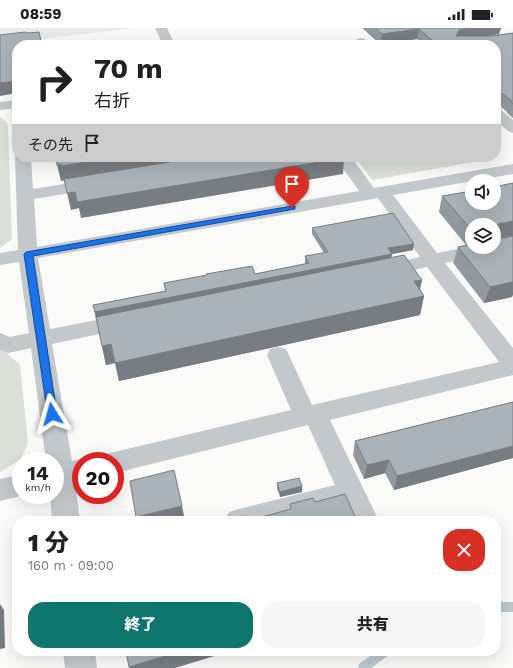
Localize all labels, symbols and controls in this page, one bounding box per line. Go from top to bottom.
text: 08:59 [20,5,62,23]
text: 70 m [94,52,163,85]
icon: right [28,56,80,108]
text: 右折 [94,90,130,111]
icon: arrive [81,132,103,154]
text: その先 [28,136,73,154]
pin [275,167,309,208]
icon: arrive [281,173,303,195]
map controls [465,174,501,254]
button: sound [465,174,501,210]
button: layers [465,218,501,254]
position arrow [31,393,73,435]
speed limit sign: 20 [72,452,124,504]
text: 14 [27,461,49,485]
text: km/h [25,482,51,493]
text: 1 分 [28,529,69,557]
button: close [443,529,485,571]
text: 160 m · 09:00 [28,558,114,573]
button: 終了 [28,602,253,648]
button: 共有 [261,602,485,648]

